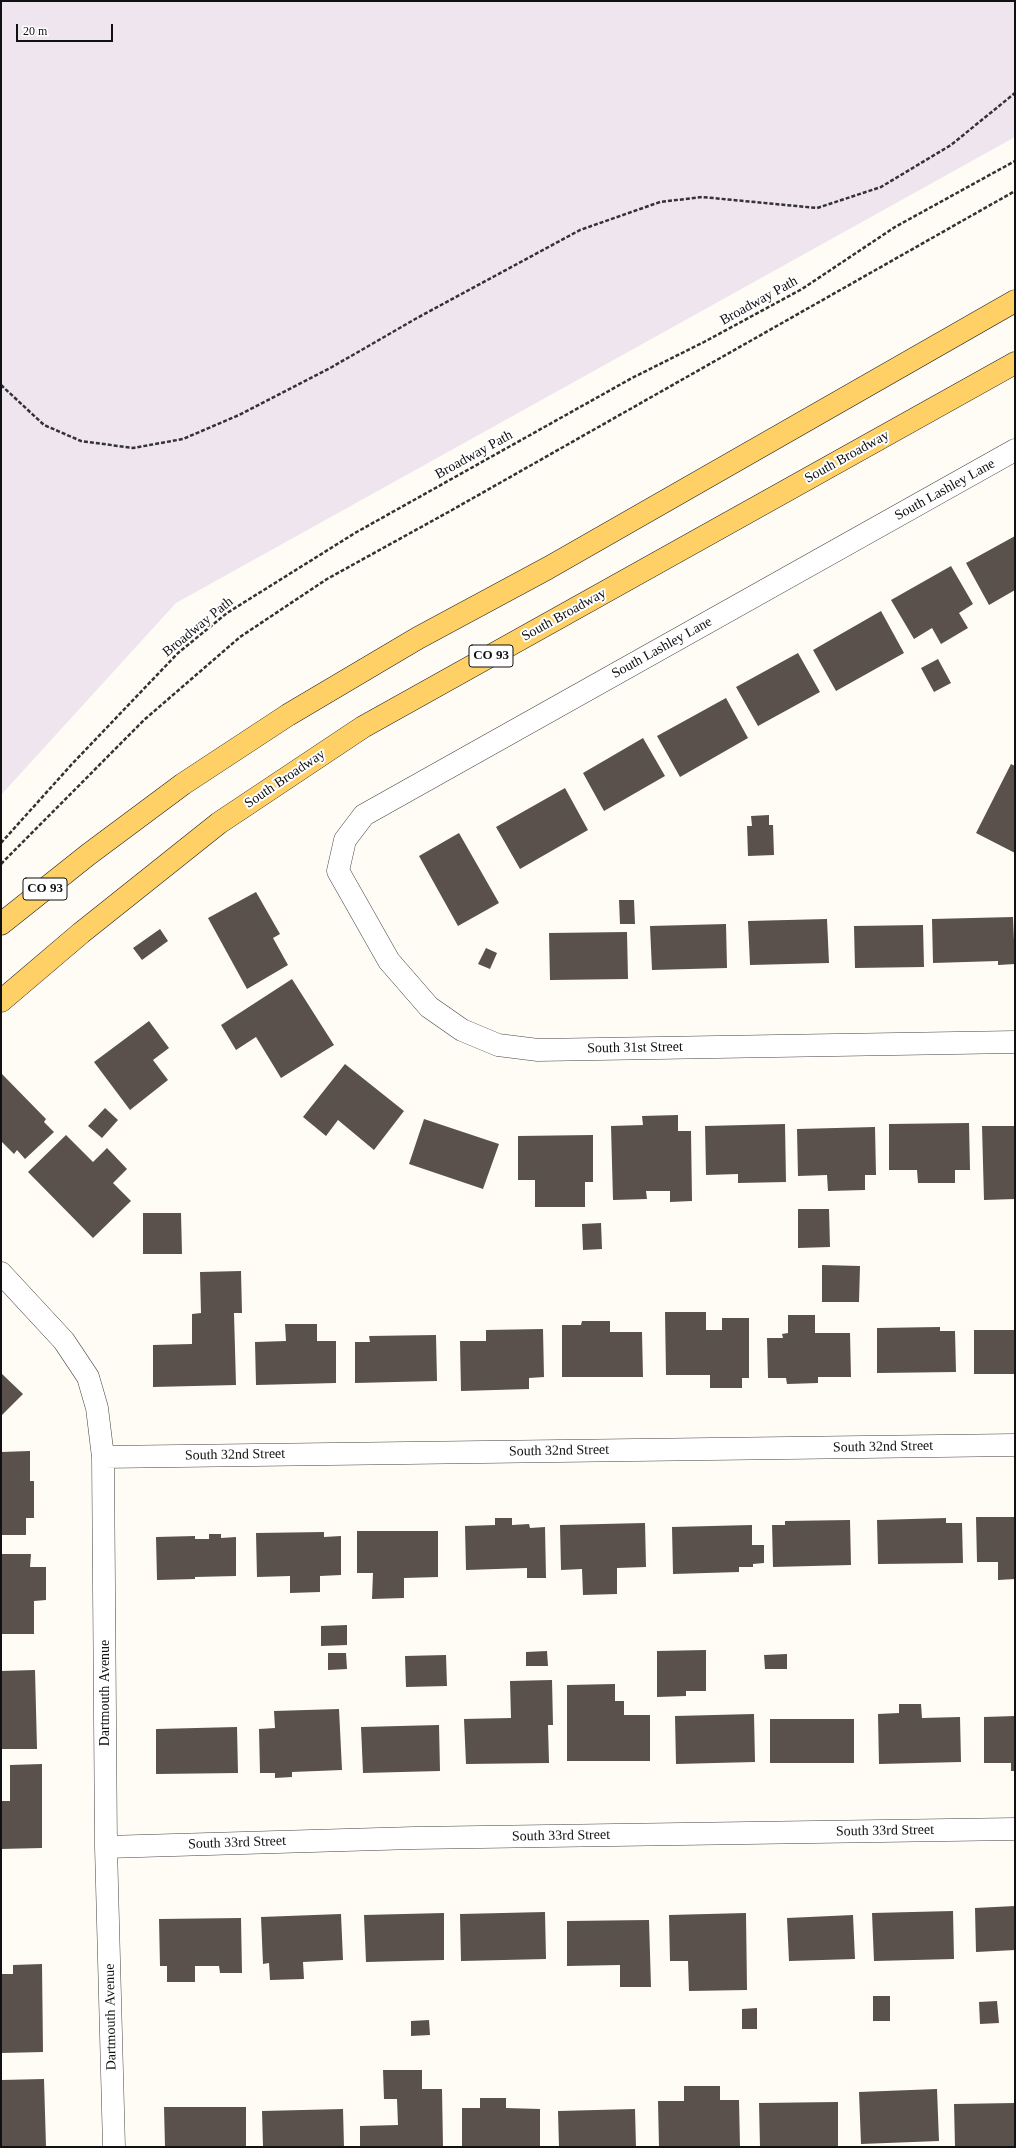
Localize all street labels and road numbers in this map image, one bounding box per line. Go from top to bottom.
street label: Broadway Path [717,273,801,329]
street label: Broadway Path [432,427,516,483]
street label: South Broadway [802,427,892,487]
street label: South Lashley Lane [892,456,998,524]
street label: South Broadway [519,585,609,645]
street label: Broadway Path [159,593,237,661]
street label: South Lashley Lane [609,614,715,682]
road number: CO 93 [469,645,513,667]
street label: South Broadway [241,746,329,812]
road number: CO 93 [23,878,67,900]
street label: South 31st Street [587,1039,683,1057]
street label: South 32nd Street [833,1438,933,1456]
street label: South 32nd Street [509,1442,609,1460]
street label: South 32nd Street [185,1446,285,1464]
street label: Dartmouth Avenue [97,1640,113,1746]
street label: South 33rd Street [836,1822,934,1840]
street label: South 33rd Street [512,1827,610,1845]
street label: South 33rd Street [188,1833,286,1853]
street label: Dartmouth Avenue [102,1964,120,2070]

